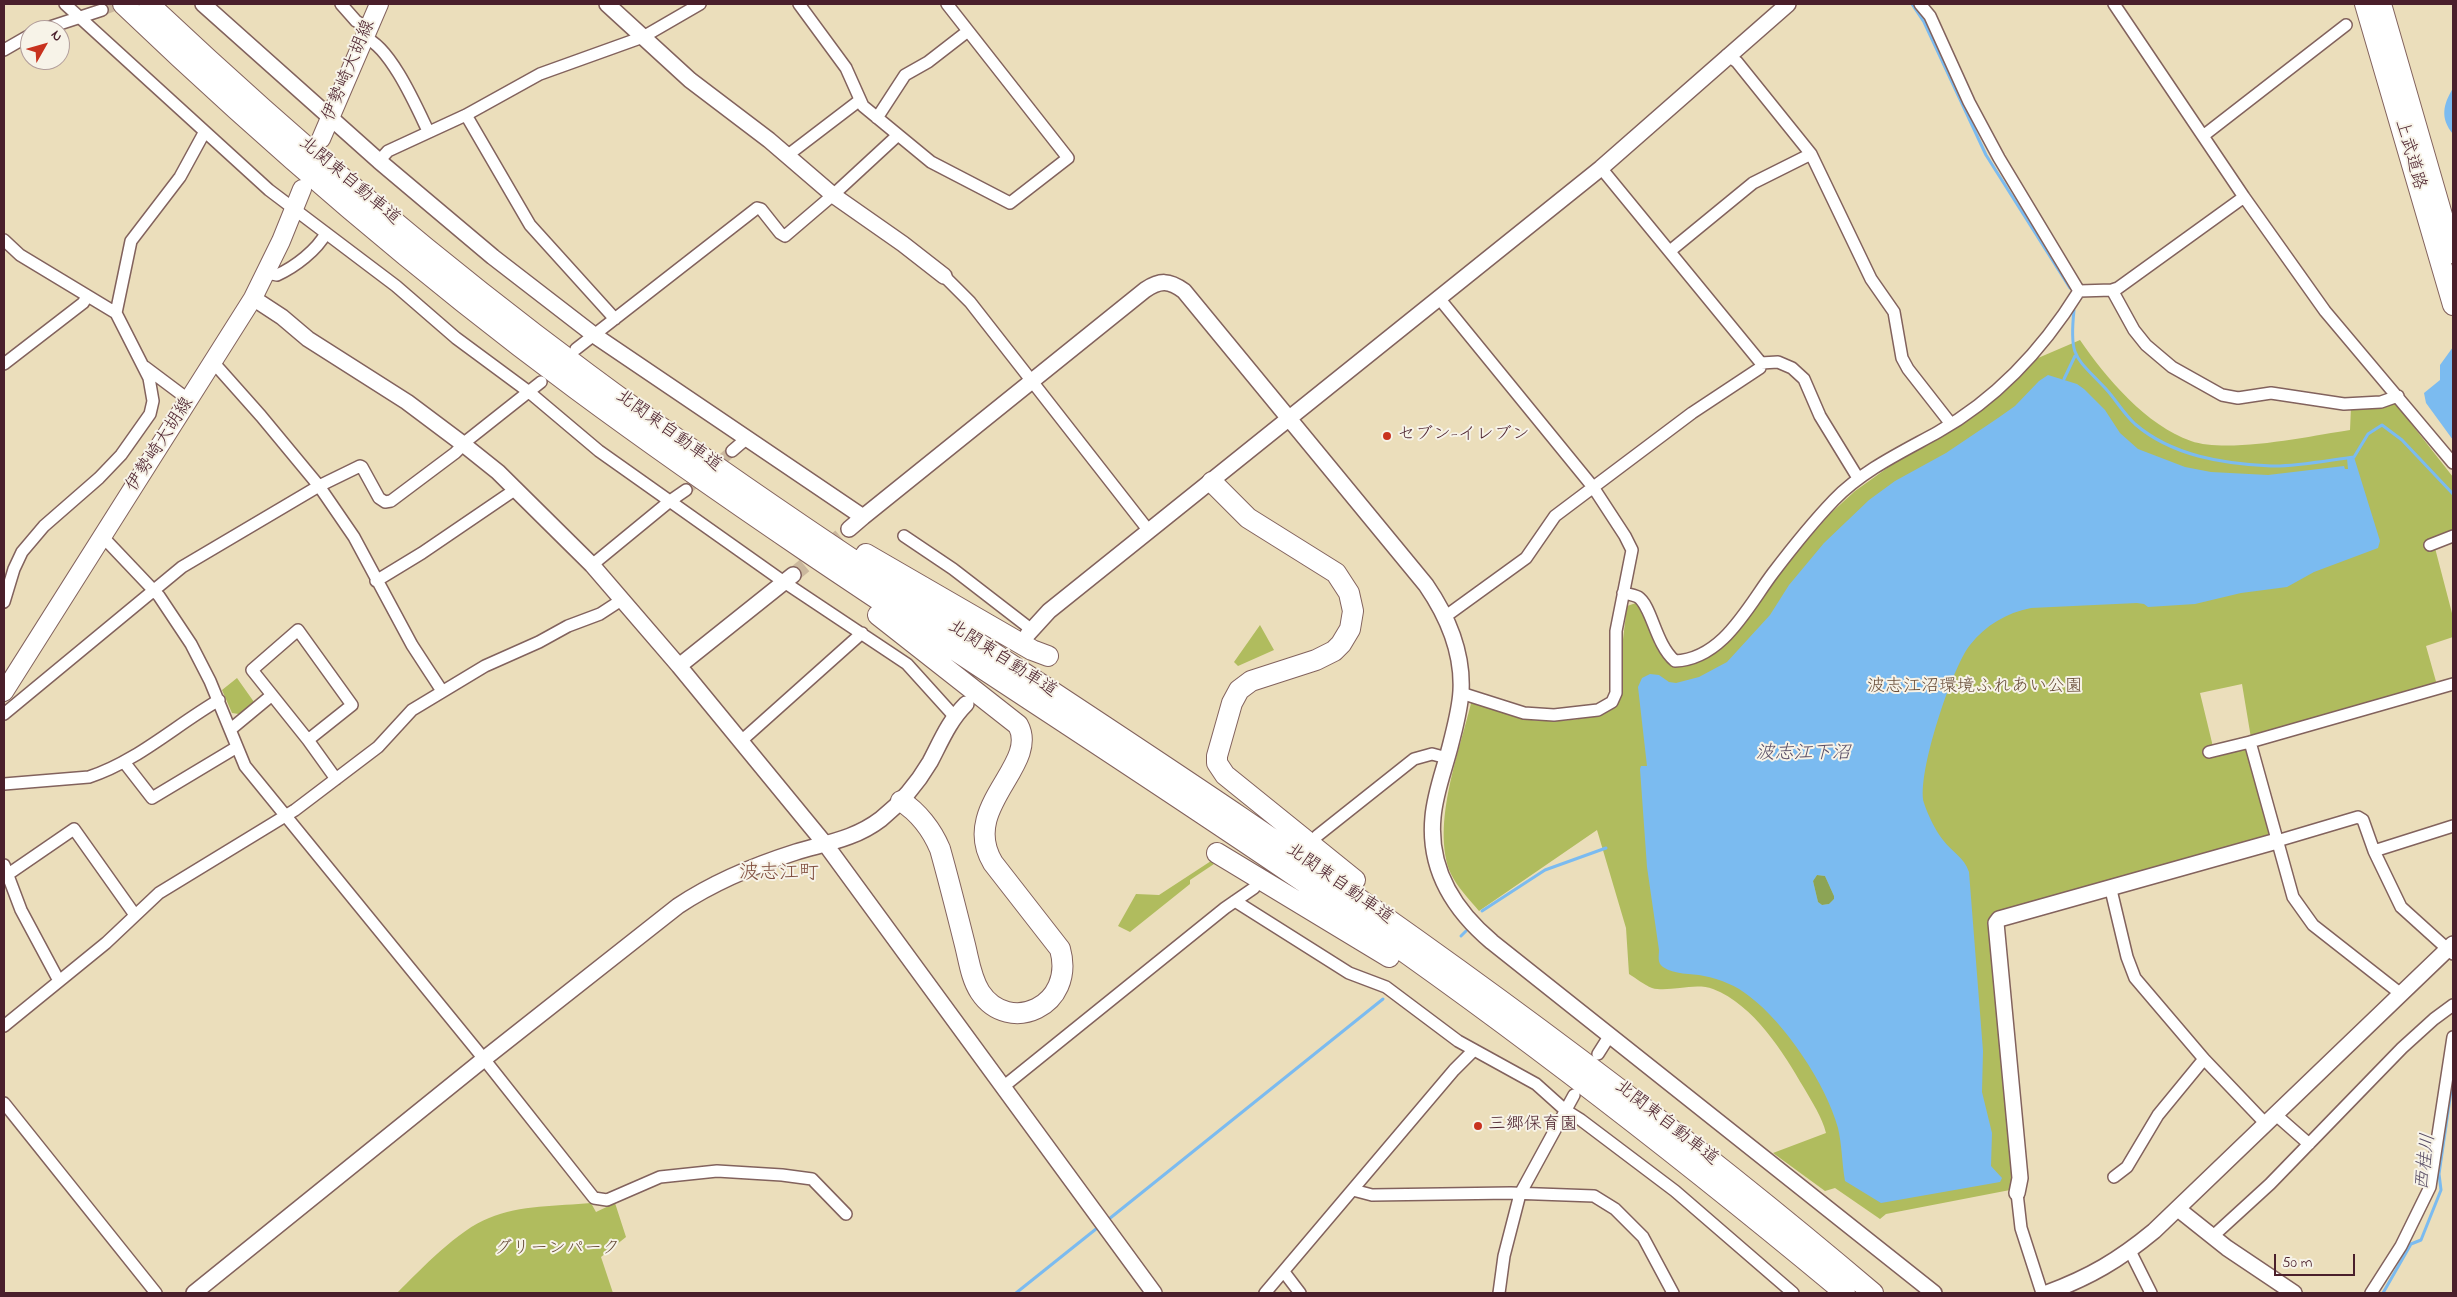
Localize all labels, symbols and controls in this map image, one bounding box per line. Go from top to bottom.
street label: 伊勢崎大胡線 [319,17,381,125]
north arrow [20,20,70,70]
text: N [45,26,68,46]
street label: 上武道路 [2389,117,2429,193]
street label: 北関東自動車道 [294,133,404,231]
street label: 北関東自動車道 [611,386,725,478]
street label: 伊勢崎大胡線 [123,394,199,496]
place label: セブン-イレブン [1397,425,1530,447]
marker: セブン-イレブン [1381,430,1393,442]
street label: 北関東自動車道 [943,617,1061,703]
park label: 波志江沼環境ふれあい公園 [1867,677,2083,699]
water label: 波志江下沼 [1756,744,1850,766]
street label: 北関東自動車道 [1281,840,1397,930]
district label: 波志江町 [739,863,819,887]
street label: 北関東自動車道 [1610,1077,1722,1171]
place label: 三郷保育園 [1488,1115,1578,1137]
marker: 三郷保育園 [1472,1120,1484,1132]
water label: 西桂川 [2412,1132,2442,1192]
park label: グリーンパーク [494,1239,620,1261]
scale bar [2277,1244,2358,1276]
text: 50 m [2282,1252,2312,1274]

